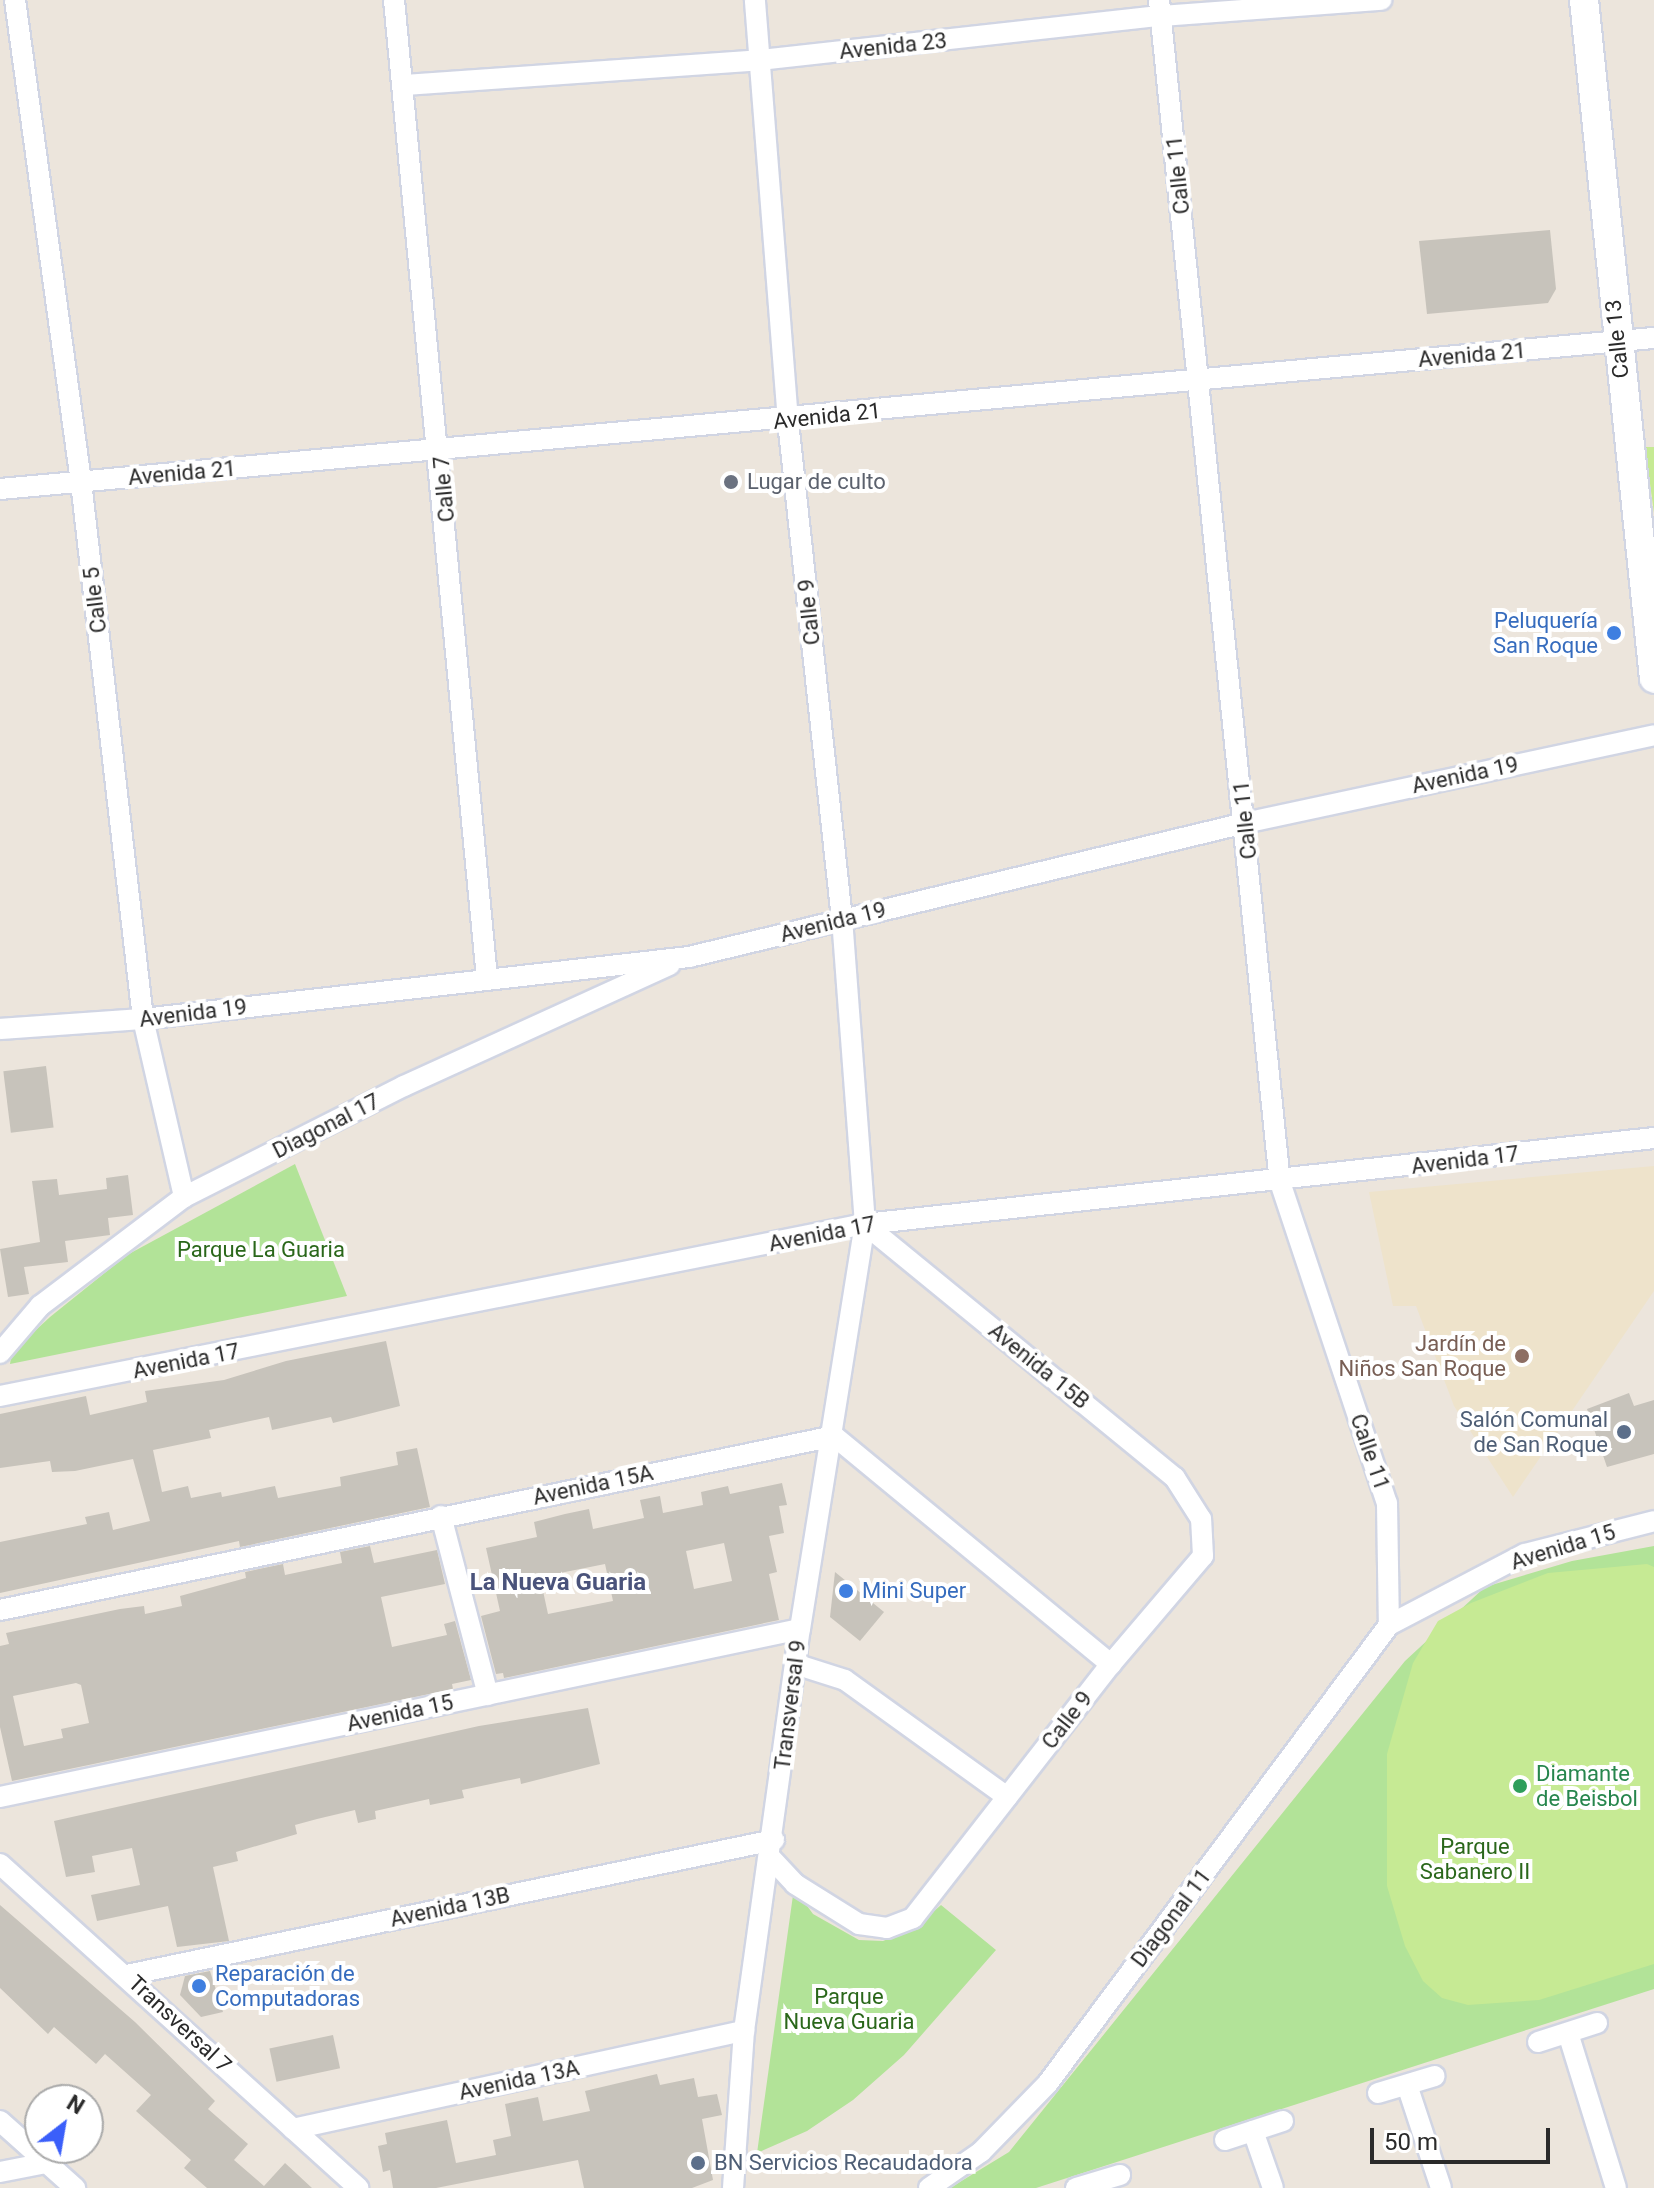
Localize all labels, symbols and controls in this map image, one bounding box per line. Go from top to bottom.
street label: Avenida 23 [838,27,948,65]
street label: Calle 11 [1161,134,1195,216]
street label: Calle 13 [1600,298,1634,380]
street label: Avenida 21 [1417,337,1527,373]
street label: Avenida 21 [772,397,882,435]
street label: Avenida 21 [127,455,237,491]
street label: Calle 7 [428,455,460,523]
place label: Lugar de culto [747,469,886,495]
marker: Lugar de culto [722,473,740,491]
street label: Calle 5 [78,565,112,635]
street label: Calle 9 [792,578,826,646]
place label: Peluquería San Roque [1493,607,1598,658]
marker: Peluquería San Roque [1605,624,1623,642]
street label: Avenida 19 [1409,751,1521,799]
street label: Calle 11 [1228,779,1262,861]
street label: Avenida 19 [777,896,889,948]
street label: Avenida 19 [138,993,248,1033]
street label: Diagonal 17 [268,1088,384,1164]
street label: Avenida 17 [1410,1140,1520,1180]
street label: Avenida 17 [766,1211,878,1257]
park label: Parque La Guaria [177,1237,345,1263]
street label: Avenida 15B [983,1317,1095,1415]
place label: Jardín de Niños San Roque [1338,1330,1506,1382]
street label: Avenida 17 [130,1338,242,1384]
marker: Jardín de Niños San Roque [1513,1347,1531,1365]
place label: Salón Comunal de San Roque [1460,1406,1608,1458]
street label: Calle 11 [1345,1410,1395,1494]
marker: Salón Comunal de San Roque [1615,1423,1633,1441]
street label: Avenida 15A [530,1459,656,1511]
street label: Avenida 15 [1507,1519,1619,1575]
district label: La Nueva Guaria [470,1569,646,1597]
place label: Mini Super [862,1578,966,1604]
marker: Mini Super [837,1582,855,1600]
street label: Transversal 9 [769,1638,811,1772]
street label: Calle 9 [1036,1686,1098,1754]
street label: Avenida 15 [344,1689,456,1737]
place label: Diamante de Beisbol [1536,1760,1638,1812]
marker: Diamante de Beisbol [1511,1777,1529,1795]
park label: Parque Sabanero II [1420,1833,1530,1884]
street label: Diagonal 11 [1125,1864,1217,1972]
street label: Avenida 13B [388,1881,512,1933]
place label: Reparación de Computadoras [215,1960,360,2012]
street label: Transversal 7 [123,1970,237,2078]
marker: Reparación de Computadoras [190,1977,208,1995]
park label: Parque Nueva Guaria [783,1983,915,2034]
street label: Avenida 13A [456,2054,582,2106]
north arrow [24,2084,104,2164]
text: N [62,2090,89,2119]
scale bar [1374,2112,1554,2162]
text: 50 m [1384,2128,1438,2156]
place label: BN Servicios Recaudadora [714,2150,973,2176]
marker: BN Servicios Recaudadora [689,2154,707,2172]

